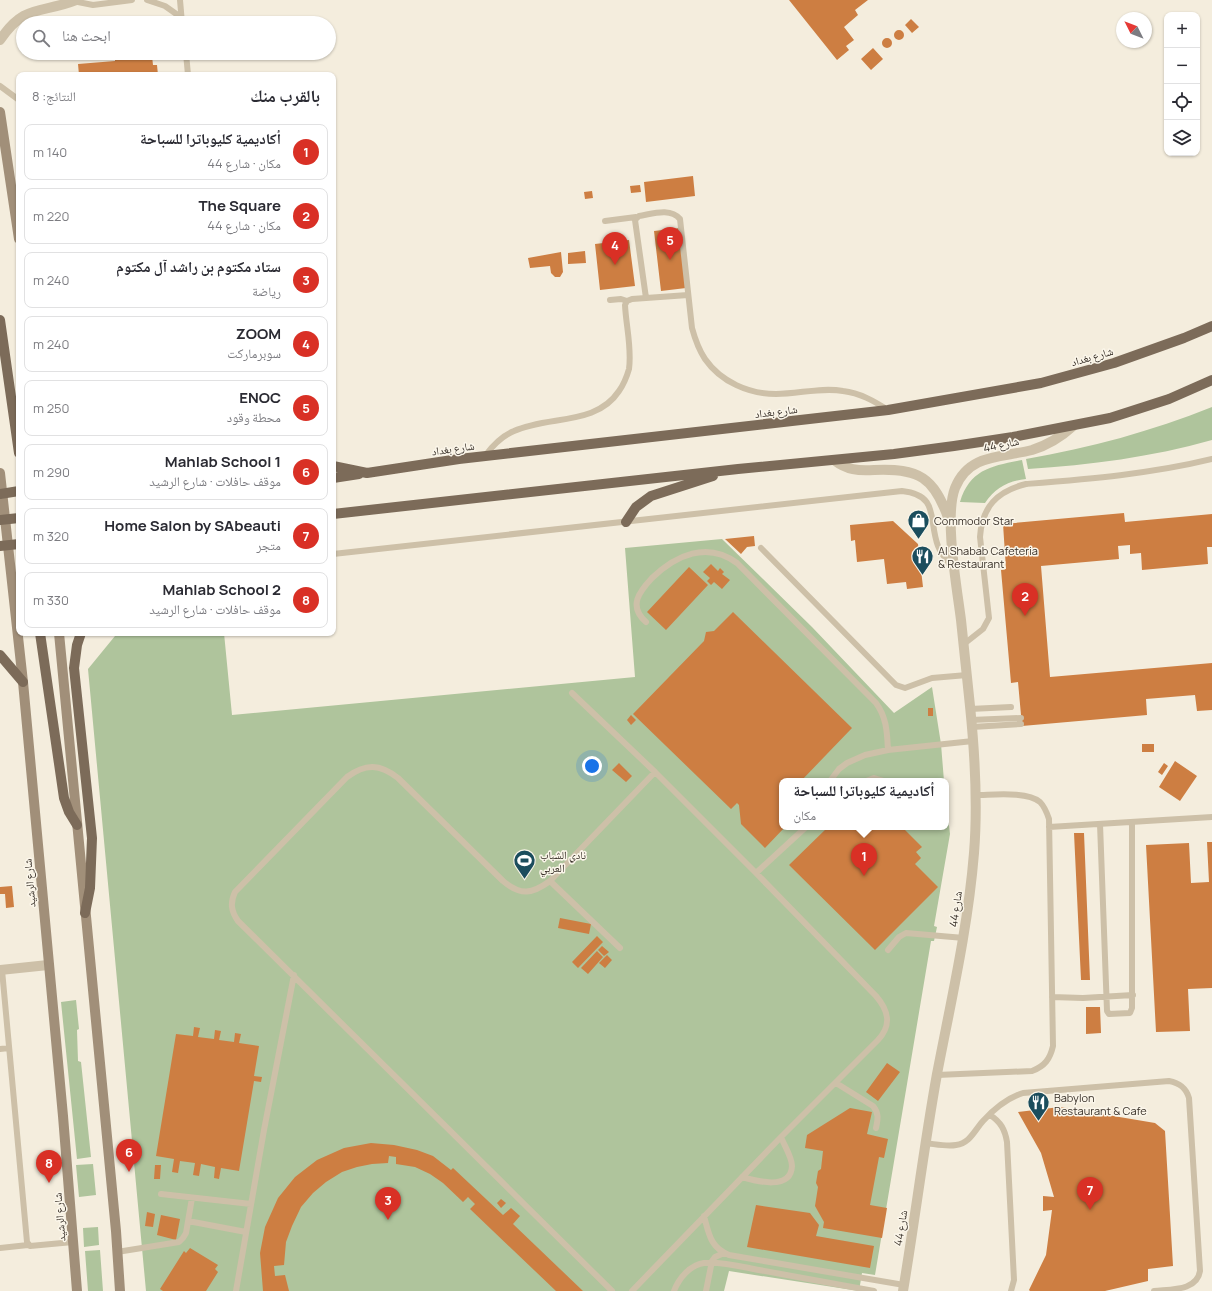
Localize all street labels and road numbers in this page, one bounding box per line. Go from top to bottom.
street label: شارع بغداد [1069,343,1115,369]
street label: شارع بغداد [754,401,798,421]
street label: شارع 44 [982,433,1020,455]
street label: شارع بغداد [431,438,475,458]
street label: شارع الرشيد [19,858,39,908]
street label: شارع 44 [945,890,965,928]
street label: شارع الرشيد [49,1192,69,1242]
street label: شارع 44 [890,1209,910,1247]

